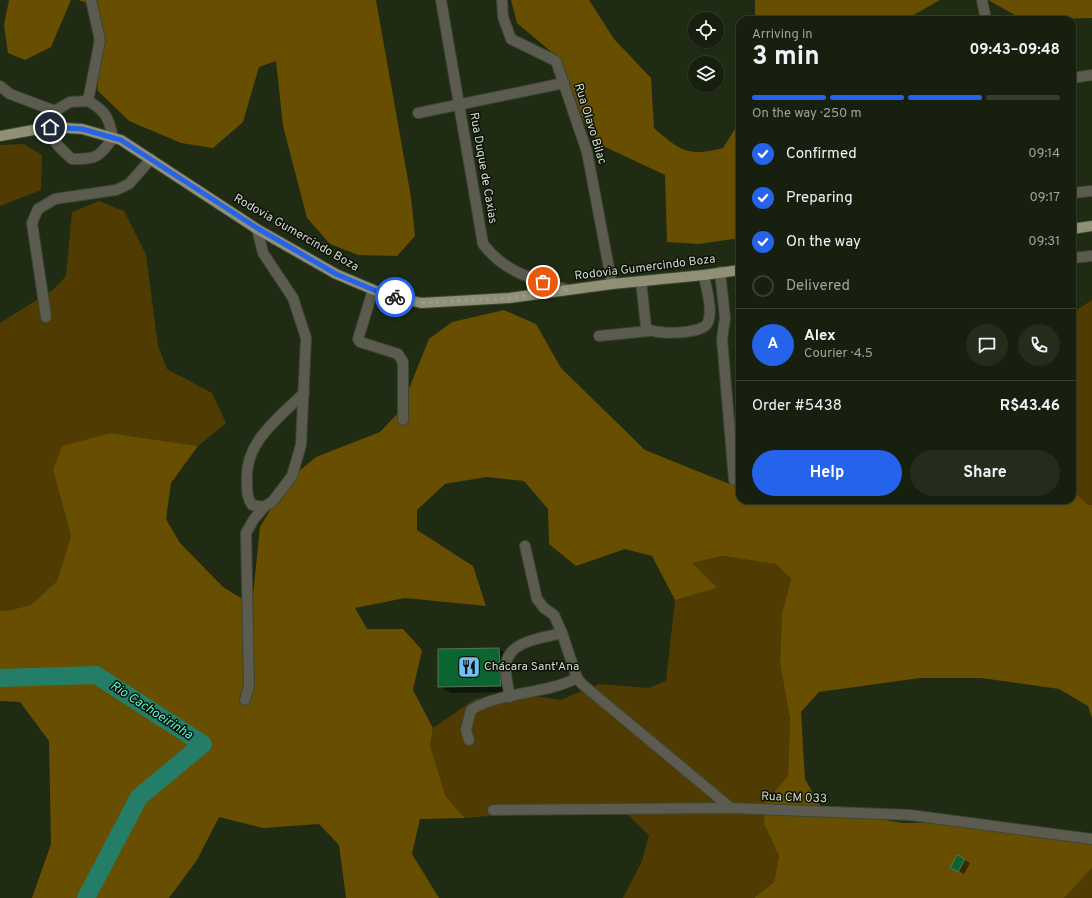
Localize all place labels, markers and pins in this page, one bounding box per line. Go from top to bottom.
pin [33,110,67,144]
pin [526,265,560,299]
restaurant icon: Chácara Sant'Ana [456,654,482,680]
place label: Chácara Sant'Ana [484,659,579,675]

